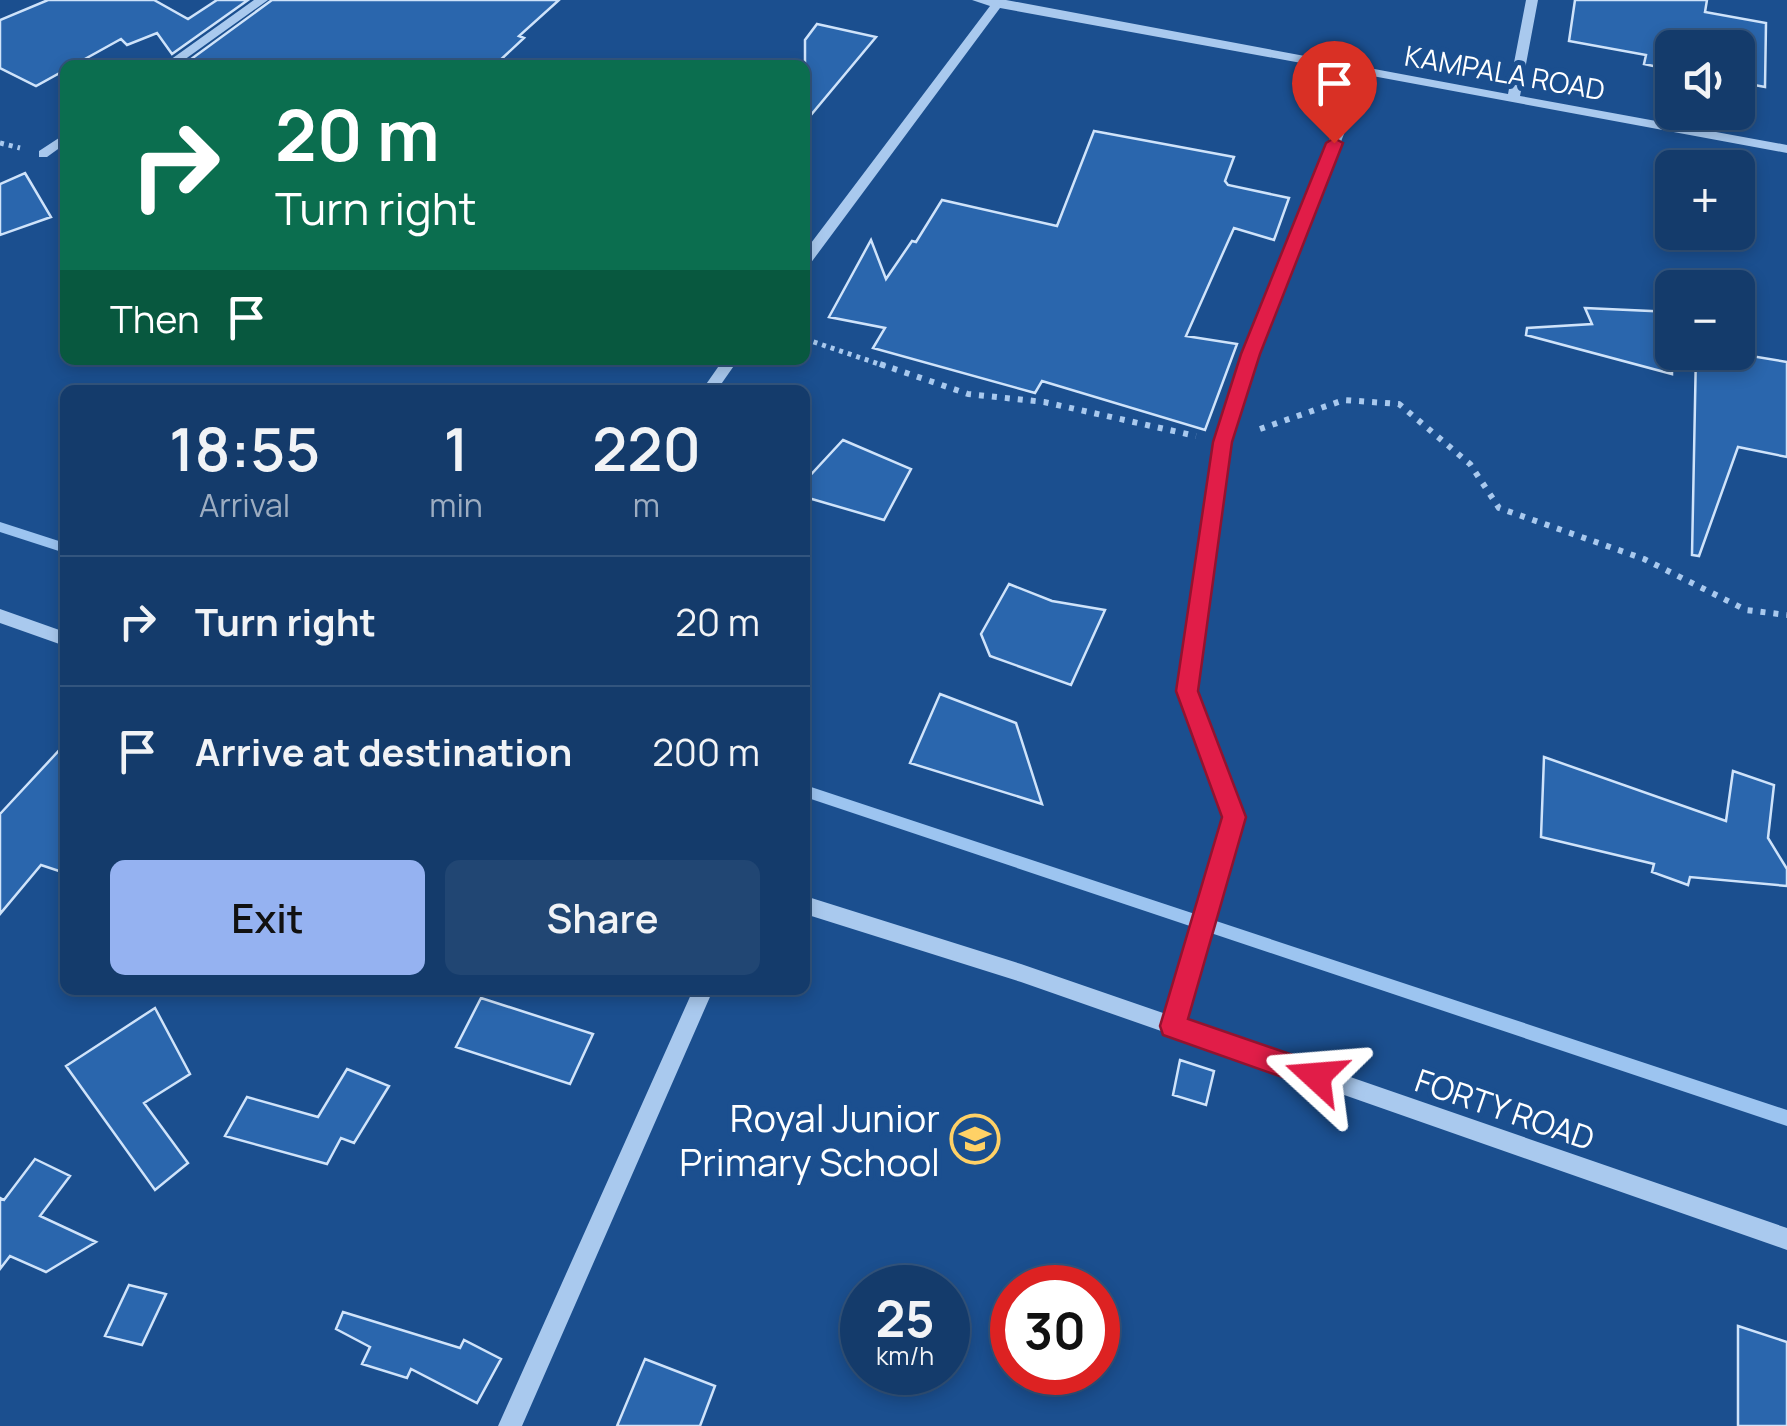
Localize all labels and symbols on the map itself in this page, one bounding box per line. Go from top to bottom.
street label: KAMPALA ROAD [1402,36,1608,108]
pin [1292,41,1377,144]
position arrow [1264,1024,1368,1128]
street label: FORTY ROAD [1409,1058,1601,1160]
place label: Royal Junior Primary School [679,1091,940,1187]
school or university icon: Royal Junior Primary School [949,1113,1001,1165]
speed limit sign: 30 [990,1265,1120,1395]

